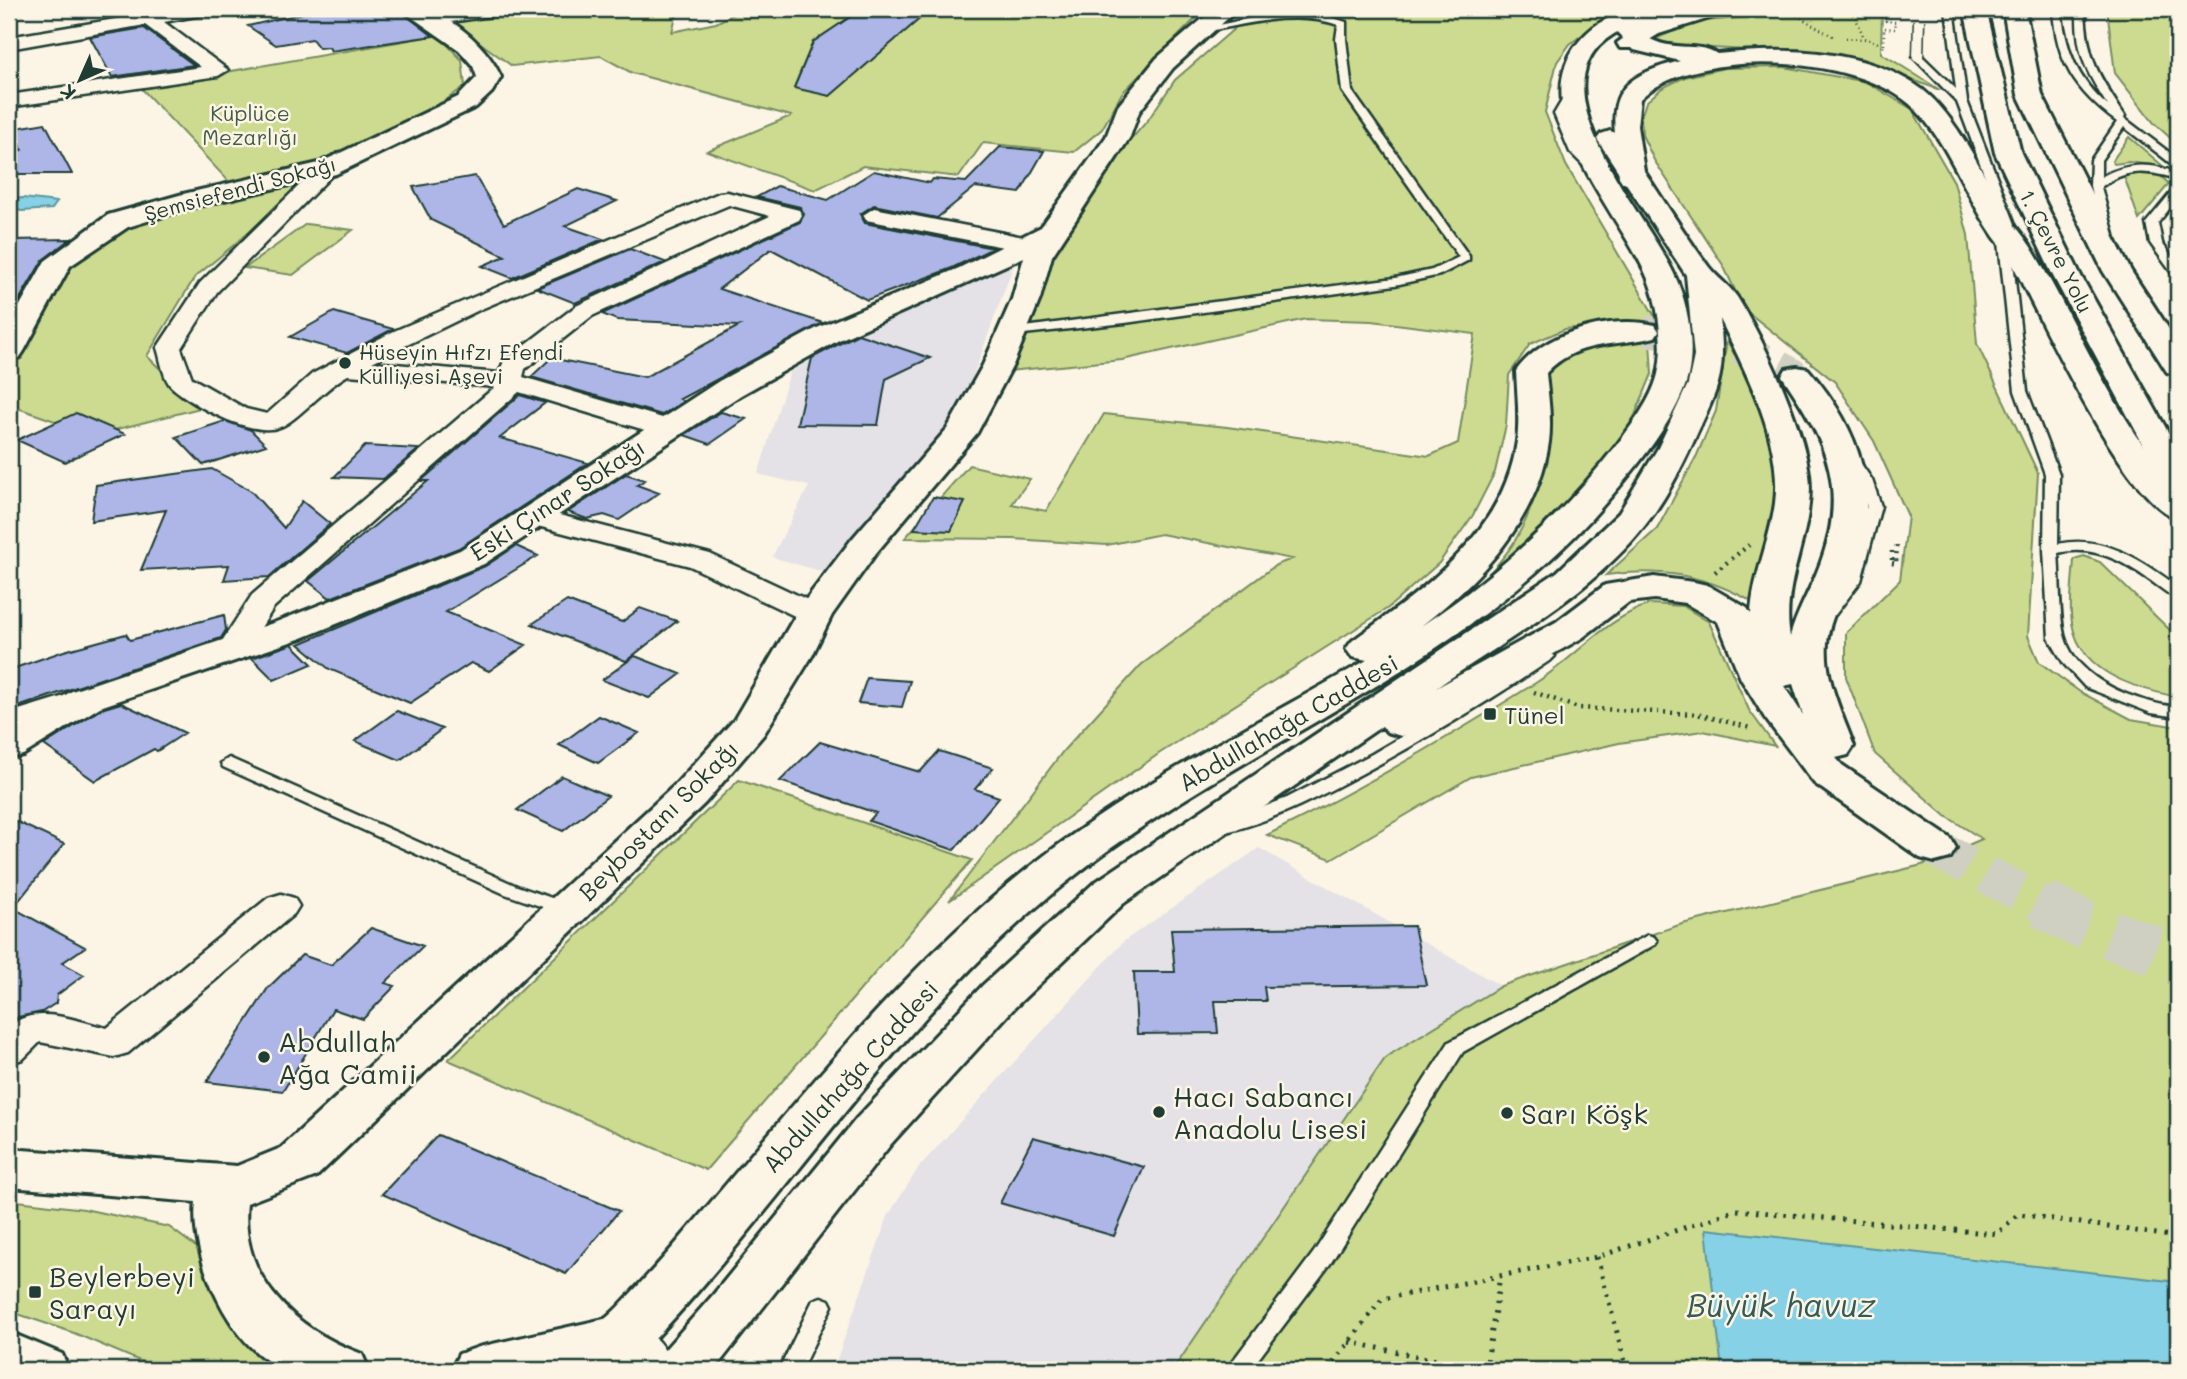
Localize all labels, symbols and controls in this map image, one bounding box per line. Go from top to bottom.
north arrow [46,46,116,116]
text: K [54,79,81,106]
park label: Küplüce Mezarlığı [202,99,298,150]
street label: Şemsiefendi Sokağı [141,149,339,227]
street label: 1. Çevre Yolu [2014,185,2100,317]
place label: Hüseyin Hıfzı Efendi Külliyesi Aşevi [359,338,564,389]
marker: Hüseyin Hıfzı Efendi Külliyesi Aşevi [337,355,353,371]
street label: Eski Çınar Sokağı [464,431,650,567]
street label: Abdullahağa Caddesi [1173,646,1403,798]
place label: Tünel [1504,699,1565,730]
marker: Tünel [1482,706,1498,722]
street label: Beybostanı Sokağı [571,733,745,907]
street label: Abdullahağa Caddesi [755,973,945,1179]
place label: Abdullah Ağa Camii [278,1023,417,1091]
marker: Abdullah Ağa Camii [256,1049,272,1065]
place label: Hacı Sabancı Anadolu Lisesi [1173,1078,1367,1146]
place label: Sarı Köşk [1521,1095,1648,1131]
marker: Hacı Sabancı Anadolu Lisesi [1151,1104,1167,1120]
marker: Sarı Köşk [1499,1105,1515,1121]
place label: Beylerbeyi Sarayı [49,1258,195,1326]
water label: Büyük havuz [1686,1283,1876,1326]
marker: Beylerbeyi Sarayı [27,1284,43,1300]

